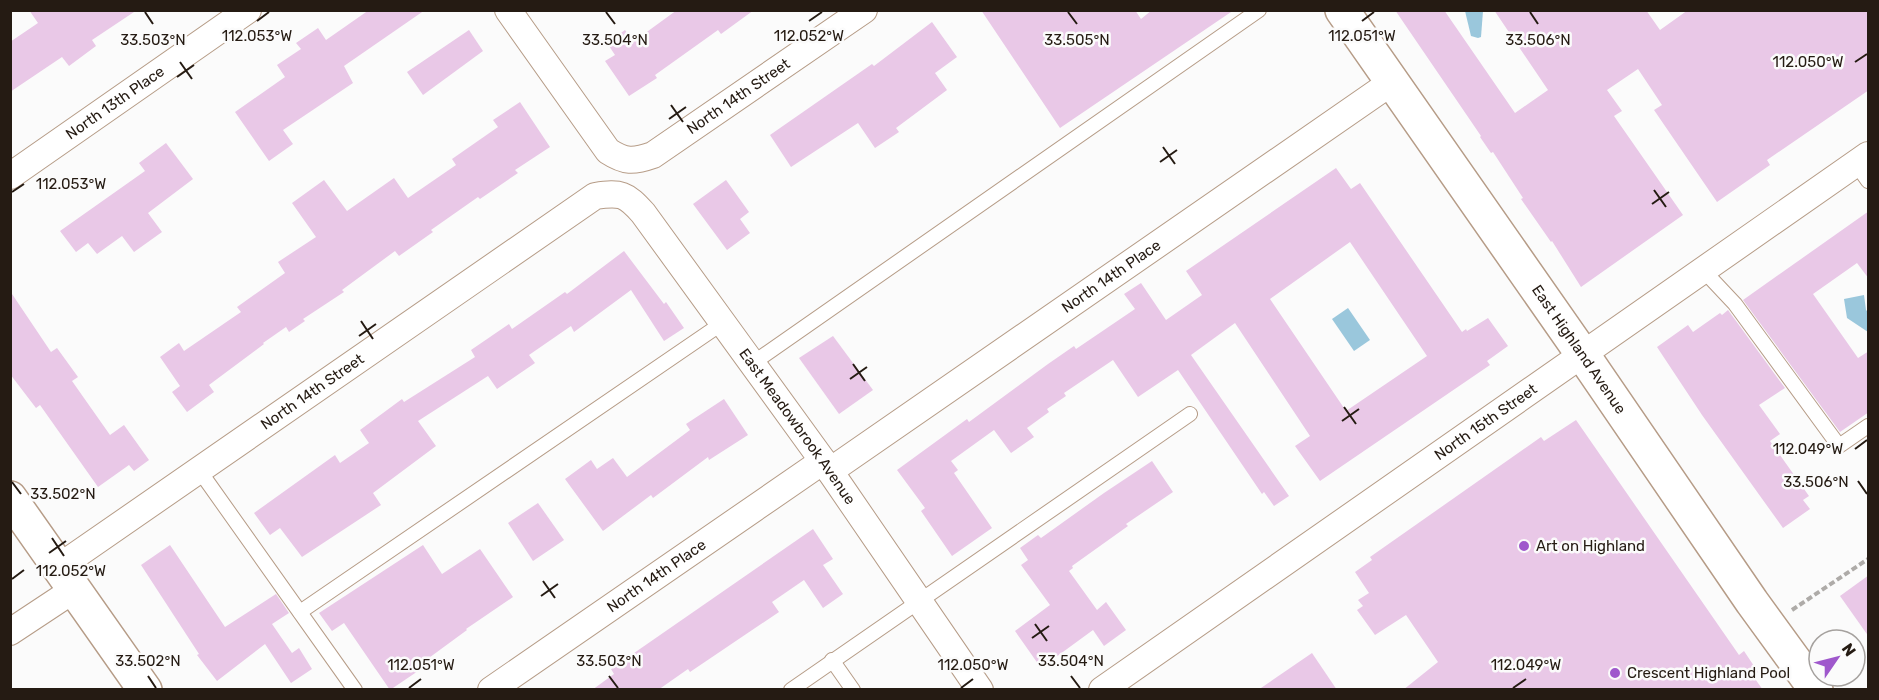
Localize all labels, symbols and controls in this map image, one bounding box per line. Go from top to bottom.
text: 112.053°W [222,27,292,45]
text: 112.052°W [774,27,844,45]
text: 112.051°W [1328,27,1396,45]
text: 33.503°N [120,31,186,49]
text: 33.504°N [582,31,648,49]
text: 33.505°N [1044,31,1110,49]
text: 33.506°N [1505,31,1571,49]
text: 112.050°W [1773,53,1844,71]
street label: North 14th Street [683,55,794,138]
street label: North 13th Place [62,62,168,143]
text: 112.053°W [36,175,106,193]
street label: North 14th Place [1058,236,1164,317]
street label: East Highland Avenue [1528,282,1630,418]
street label: East Meadowbrook Avenue [735,345,859,508]
street label: North 14th Street [257,350,367,434]
street label: North 15th Street [1431,380,1541,464]
text: 112.049°W [1773,440,1843,458]
text: 33.506°N [1783,473,1849,491]
text: 33.502°N [30,485,96,503]
street label: North 14th Place [604,535,709,616]
place label: Art on Highland [1536,537,1645,555]
marker: Art on Highland [1517,539,1531,553]
text: 112.052°W [36,562,106,580]
north arrow [1807,628,1867,688]
text: N [1838,640,1860,660]
text: 33.502°N [115,652,181,670]
text: 33.503°N [576,652,642,670]
text: 33.504°N [1038,652,1104,670]
text: 112.051°W [387,656,455,674]
text: 112.050°W [938,656,1009,674]
text: 112.049°W [1491,656,1561,674]
place label: Crescent Highland Pool [1627,664,1790,682]
marker: Crescent Highland Pool [1608,666,1622,680]

